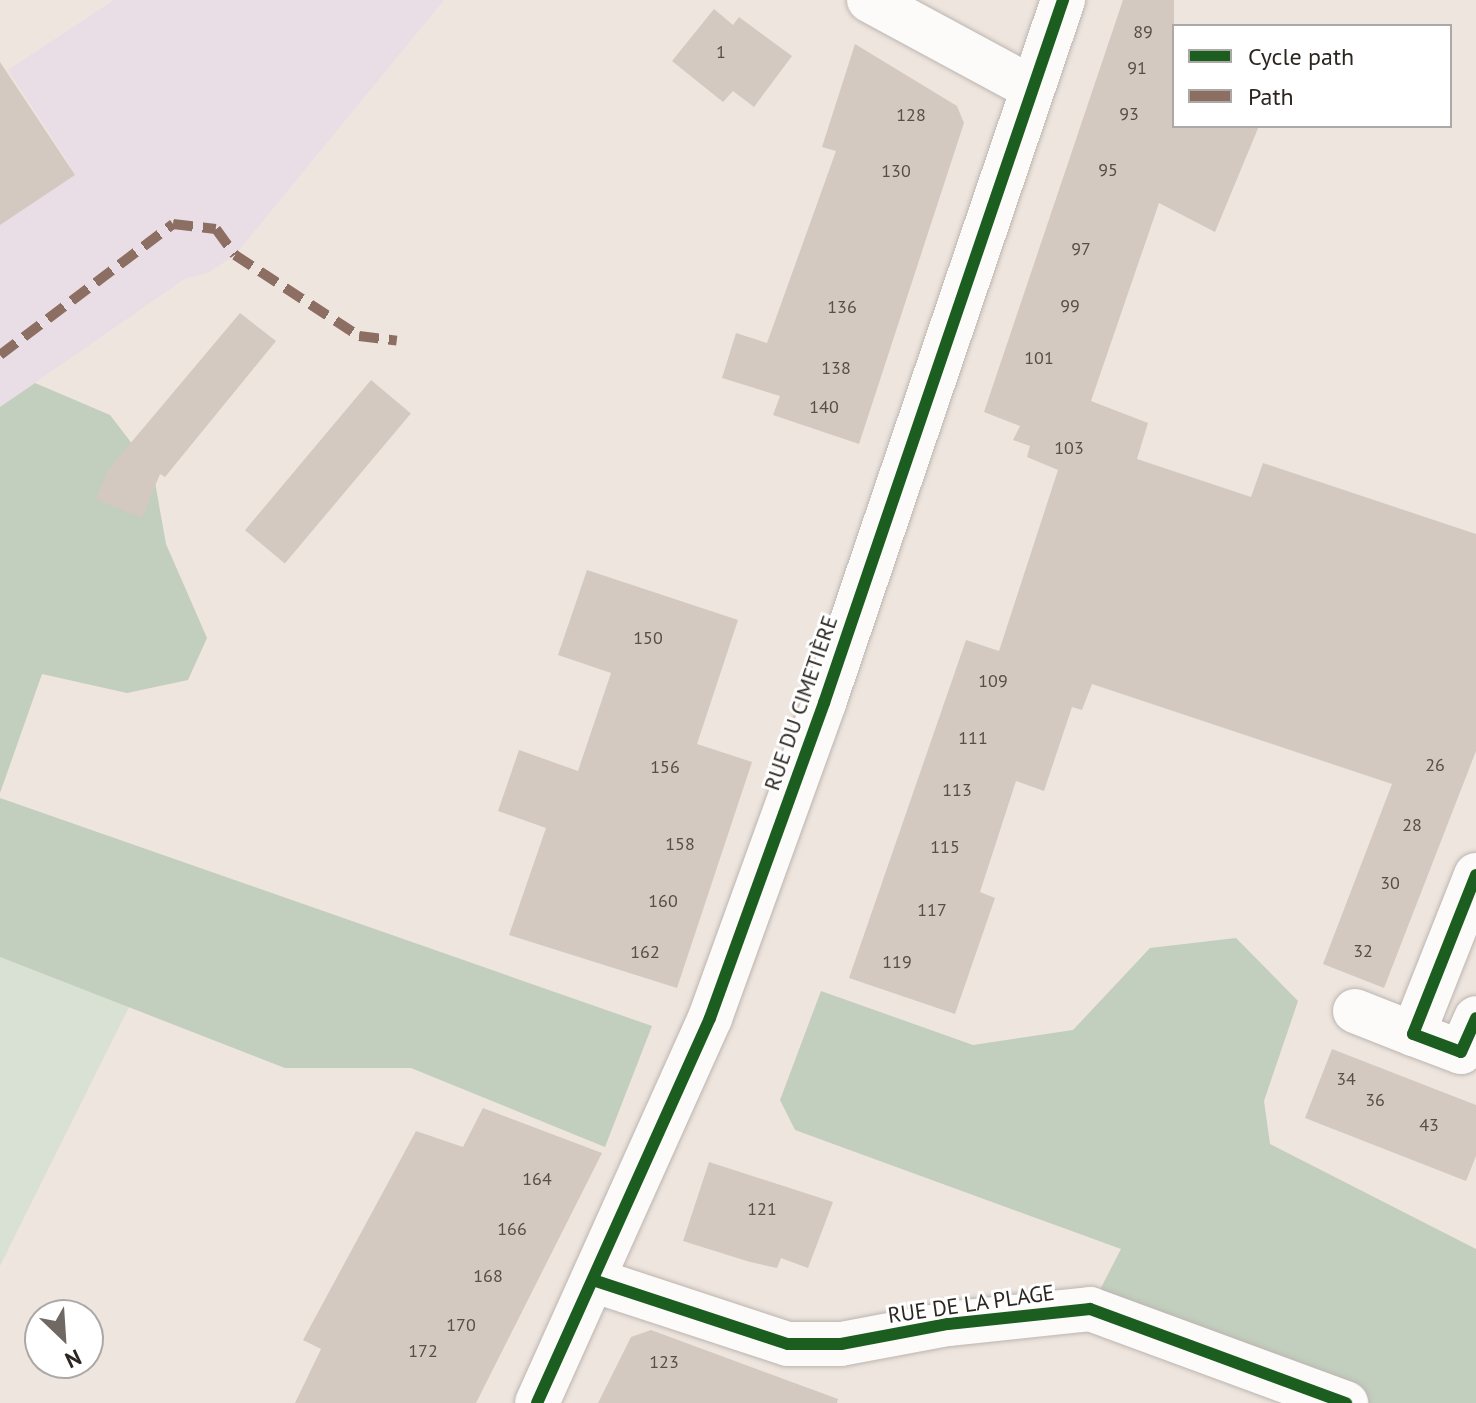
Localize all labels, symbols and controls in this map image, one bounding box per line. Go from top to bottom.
house number: 89 [1133,21,1153,43]
legend [1172,24,1452,128]
house number: 1 [716,41,726,63]
text: Cycle path [1248,41,1354,72]
house number: 91 [1127,57,1147,79]
text: Path [1248,81,1294,112]
house number: 93 [1119,103,1139,125]
house number: 128 [896,104,926,126]
house number: 95 [1098,159,1118,181]
house number: 130 [881,160,911,182]
house number: 97 [1071,238,1091,260]
house number: 99 [1060,295,1080,317]
house number: 136 [827,296,857,318]
house number: 101 [1024,347,1054,369]
house number: 138 [821,357,851,379]
house number: 140 [809,396,839,418]
house number: 103 [1054,437,1084,459]
street label: RUE DU CIMETIÈRE [759,612,843,794]
house number: 150 [633,627,663,649]
house number: 109 [978,670,1008,692]
house number: 111 [958,727,988,749]
house number: 26 [1425,754,1445,776]
house number: 156 [650,756,680,778]
house number: 113 [942,779,972,801]
house number: 28 [1402,814,1422,836]
house number: 158 [665,833,695,855]
house number: 115 [930,836,960,858]
house number: 30 [1380,872,1400,894]
house number: 160 [648,890,678,912]
house number: 117 [917,899,947,921]
house number: 32 [1353,940,1373,962]
house number: 162 [630,941,660,963]
house number: 119 [882,951,912,973]
house number: 34 [1336,1068,1356,1090]
house number: 36 [1365,1089,1385,1111]
house number: 43 [1419,1114,1439,1136]
house number: 164 [522,1168,552,1190]
house number: 121 [747,1198,777,1220]
house number: 166 [497,1218,527,1240]
house number: 168 [473,1265,503,1287]
street label: RUE DE LA PLAGE [886,1279,1056,1329]
north arrow [24,1299,104,1379]
house number: 170 [446,1314,476,1336]
house number: 172 [408,1340,438,1362]
text: N [61,1343,86,1375]
house number: 123 [649,1351,679,1373]

